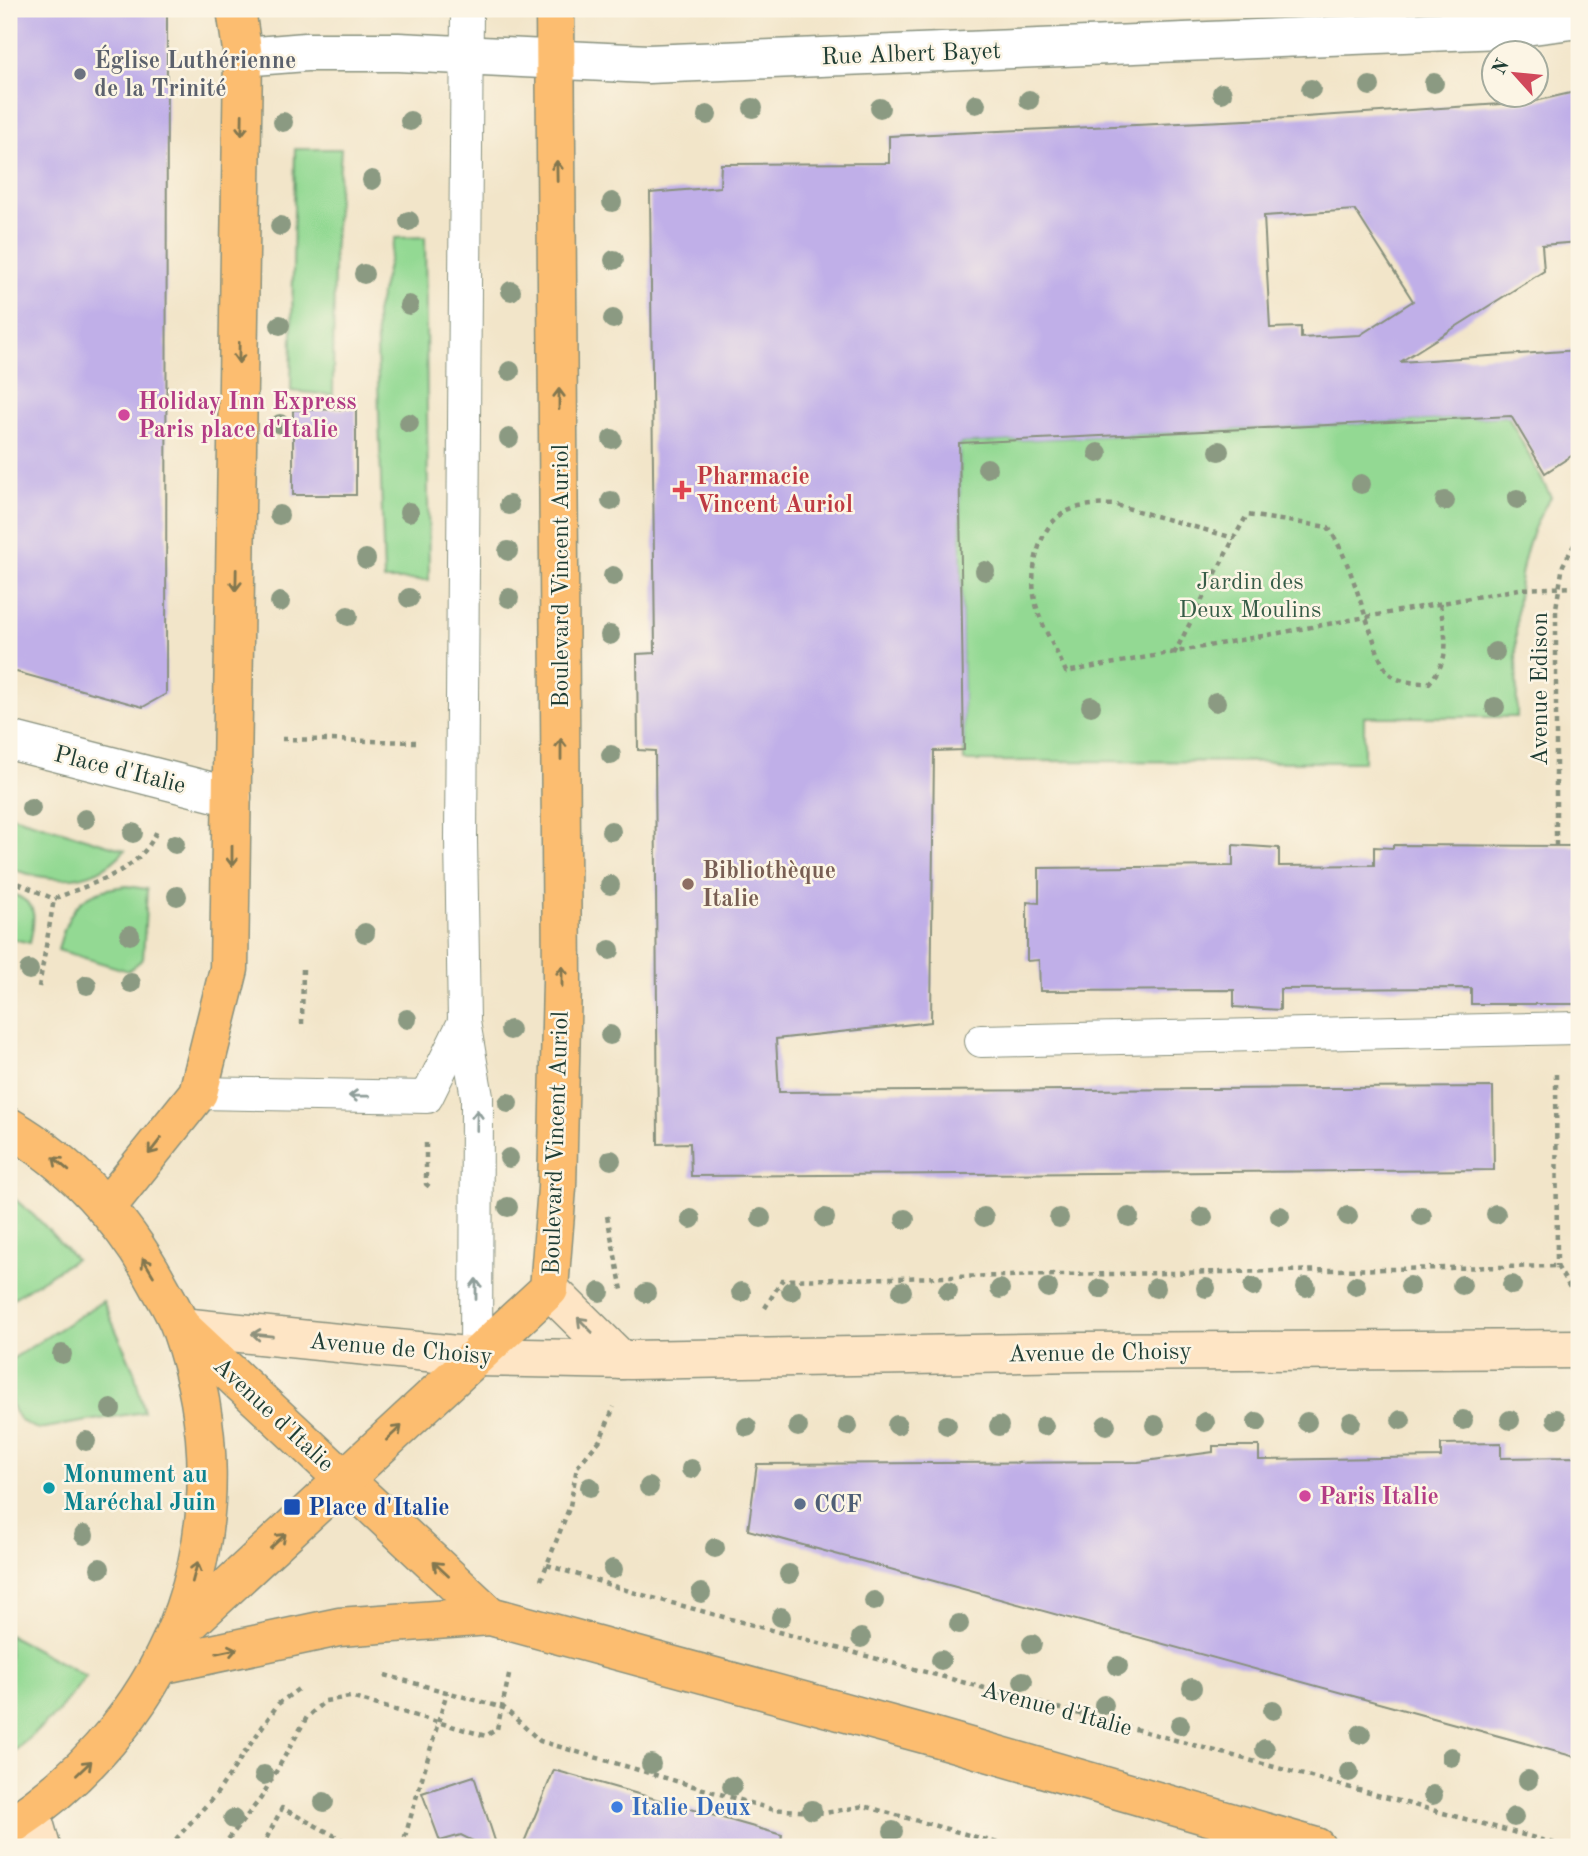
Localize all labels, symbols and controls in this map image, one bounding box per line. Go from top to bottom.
north arrow [1480,38,1550,108]
street label: Rue Albert Bayet [821,40,1001,70]
place label: Église Luthérienne de la Trinité [94,44,296,102]
text: N [1490,56,1514,78]
marker: Église Luthérienne de la Trinité [72,66,88,82]
one-way arrow [235,113,249,136]
one-way arrow [550,160,564,183]
one-way arrow [232,341,246,364]
one-way arrow [552,388,566,411]
place label: Holiday Inn Express Paris place d'Italie [138,391,357,443]
marker: Holiday Inn Express Paris place d'Italie [116,407,132,423]
street label: Boulevard Vincent Auriol [550,444,574,708]
place label: Pharmacie Vincent Auriol [696,466,853,518]
marker: Pharmacie Vincent Auriol [674,482,690,498]
one-way arrow [229,568,243,591]
park label: Jardin des Deux Moulins [1179,571,1321,623]
street label: Avenue Edison [1529,612,1553,766]
one-way arrow [554,738,568,761]
street label: Place d'Italie [51,743,188,799]
one-way arrow [225,845,239,868]
place label: Bibliothèque Italie [702,860,836,912]
marker: Bibliothèque Italie [680,876,696,892]
one-way arrow [555,965,569,988]
street label: Boulevard Vincent Auriol [540,1011,574,1275]
one-way arrow [348,1089,371,1103]
one-way arrow [470,1109,483,1132]
one-way arrow [148,1137,163,1155]
one-way arrow [52,1156,70,1172]
one-way arrow [141,1257,155,1277]
one-way arrow [469,1278,483,1301]
one-way arrow [577,1316,594,1333]
one-way arrow [251,1328,273,1341]
street label: Avenue de Choisy [308,1330,494,1370]
street label: Avenue de Choisy [1008,1340,1192,1368]
street label: Avenue d'Italie [208,1354,337,1477]
one-way arrow [385,1424,402,1441]
place label: Monument au Maréchal Juin [63,1464,216,1516]
marker: Monument au Maréchal Juin [41,1480,57,1496]
place label: Paris Italie [1319,1486,1439,1510]
marker: Paris Italie [1297,1488,1313,1504]
place label: CCF [814,1494,862,1518]
marker: CCF [792,1496,808,1512]
marker: Place d'Italie [282,1497,302,1517]
place label: Place d'Italie [308,1497,450,1521]
one-way arrow [269,1532,286,1549]
one-way arrow [189,1561,202,1584]
one-way arrow [433,1561,450,1578]
one-way arrow [215,1643,238,1657]
street label: Avenue d'Italie [979,1678,1134,1742]
one-way arrow [75,1760,92,1777]
place label: Italie Deux [631,1797,751,1821]
marker: Italie Deux [609,1799,625,1815]

